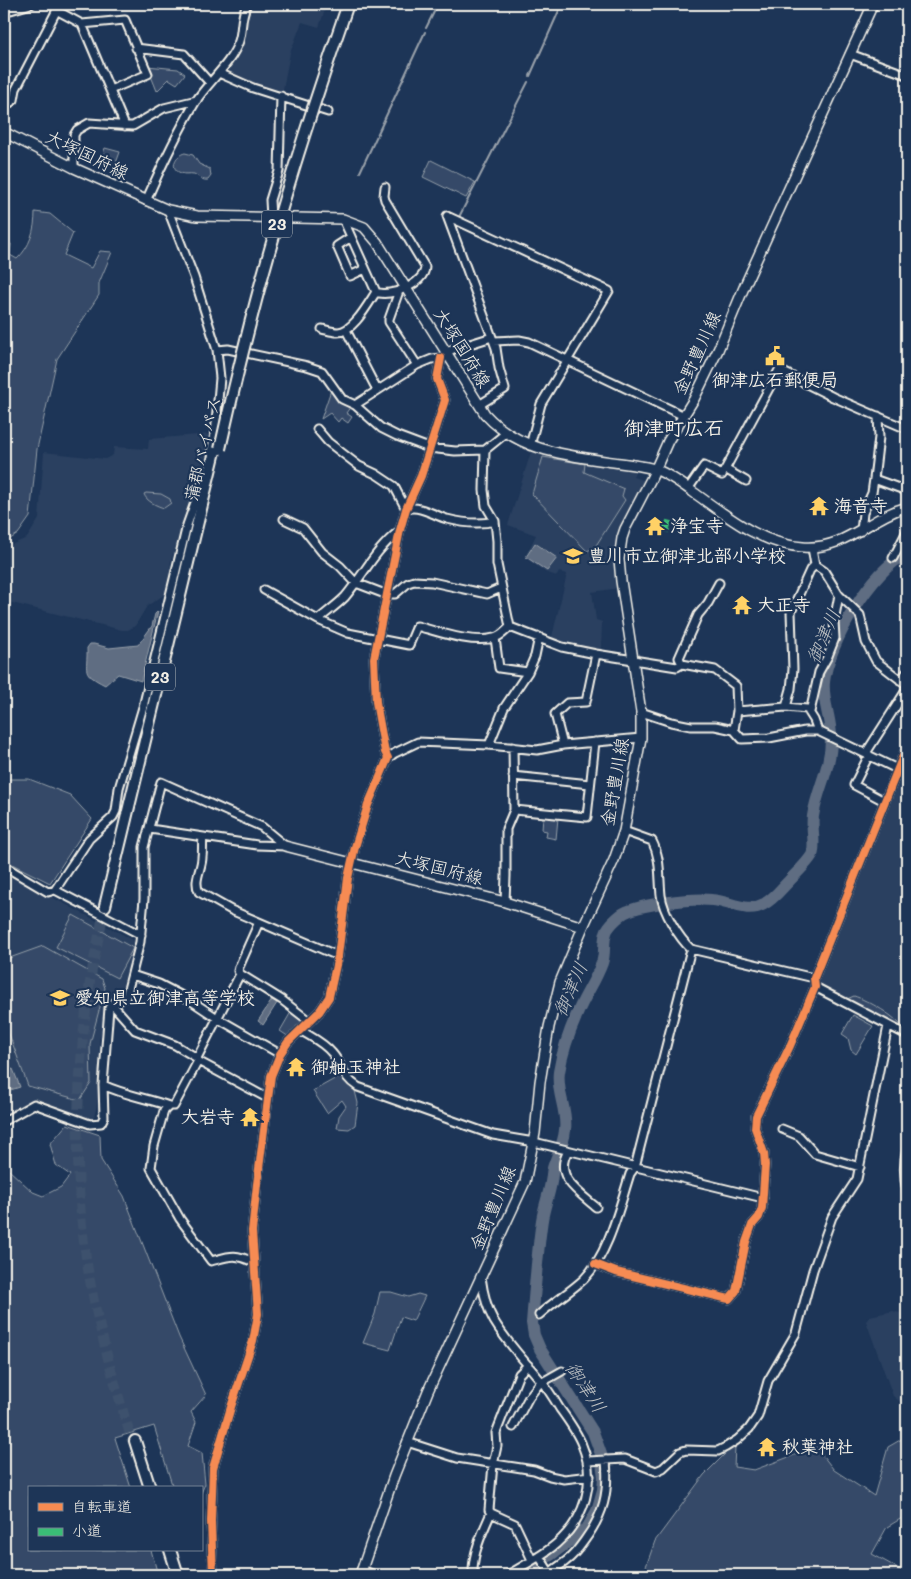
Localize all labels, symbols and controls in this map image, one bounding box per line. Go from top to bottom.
street label: 大塚国府線 [42,124,133,185]
road number: 23 [262,210,292,238]
street label: 大塚国府線 [429,303,497,392]
street label: 金野豊川線 [666,307,726,398]
public building icon: 御津広石郵便局 [764,345,786,367]
place label: 御津広石郵便局 [712,367,838,391]
street label: 蒲郡バイパス [178,394,226,504]
district label: 御津町広石 [624,414,724,440]
place label: 海音寺 [834,493,888,517]
temple icon: 海音寺 [808,495,830,517]
place label: 浄宝寺 [670,513,724,537]
temple icon: 浄宝寺 [644,515,666,537]
place label: 豊川市立御津北部小学校 [588,543,786,567]
school or university icon: 豊川市立御津北部小学校 [562,545,584,567]
place label: 大正寺 [757,592,811,616]
temple icon: 大正寺 [731,594,753,616]
water label: 御津川 [800,605,845,667]
road number: 23 [145,664,175,690]
street label: 金野豊川線 [594,735,634,828]
street label: 大塚国府線 [393,844,486,890]
water label: 御津川 [547,958,593,1020]
place label: 愛知県立御津高等学校 [75,985,255,1009]
school or university icon: 愛知県立御津高等学校 [49,987,71,1009]
place label: 御舳玉神社 [311,1054,401,1078]
temple icon: 御舳玉神社 [285,1056,307,1078]
place label: 大岩寺 [181,1104,235,1128]
temple icon: 大岩寺 [239,1106,261,1128]
street label: 金野豊川線 [463,1161,521,1254]
water label: 御津川 [560,1356,612,1417]
place label: 秋葉神社 [782,1434,854,1458]
temple icon: 秋葉神社 [756,1436,778,1458]
legend [28,1486,202,1552]
text: 自転車道 [72,1496,132,1516]
text: 小道 [72,1520,102,1540]

